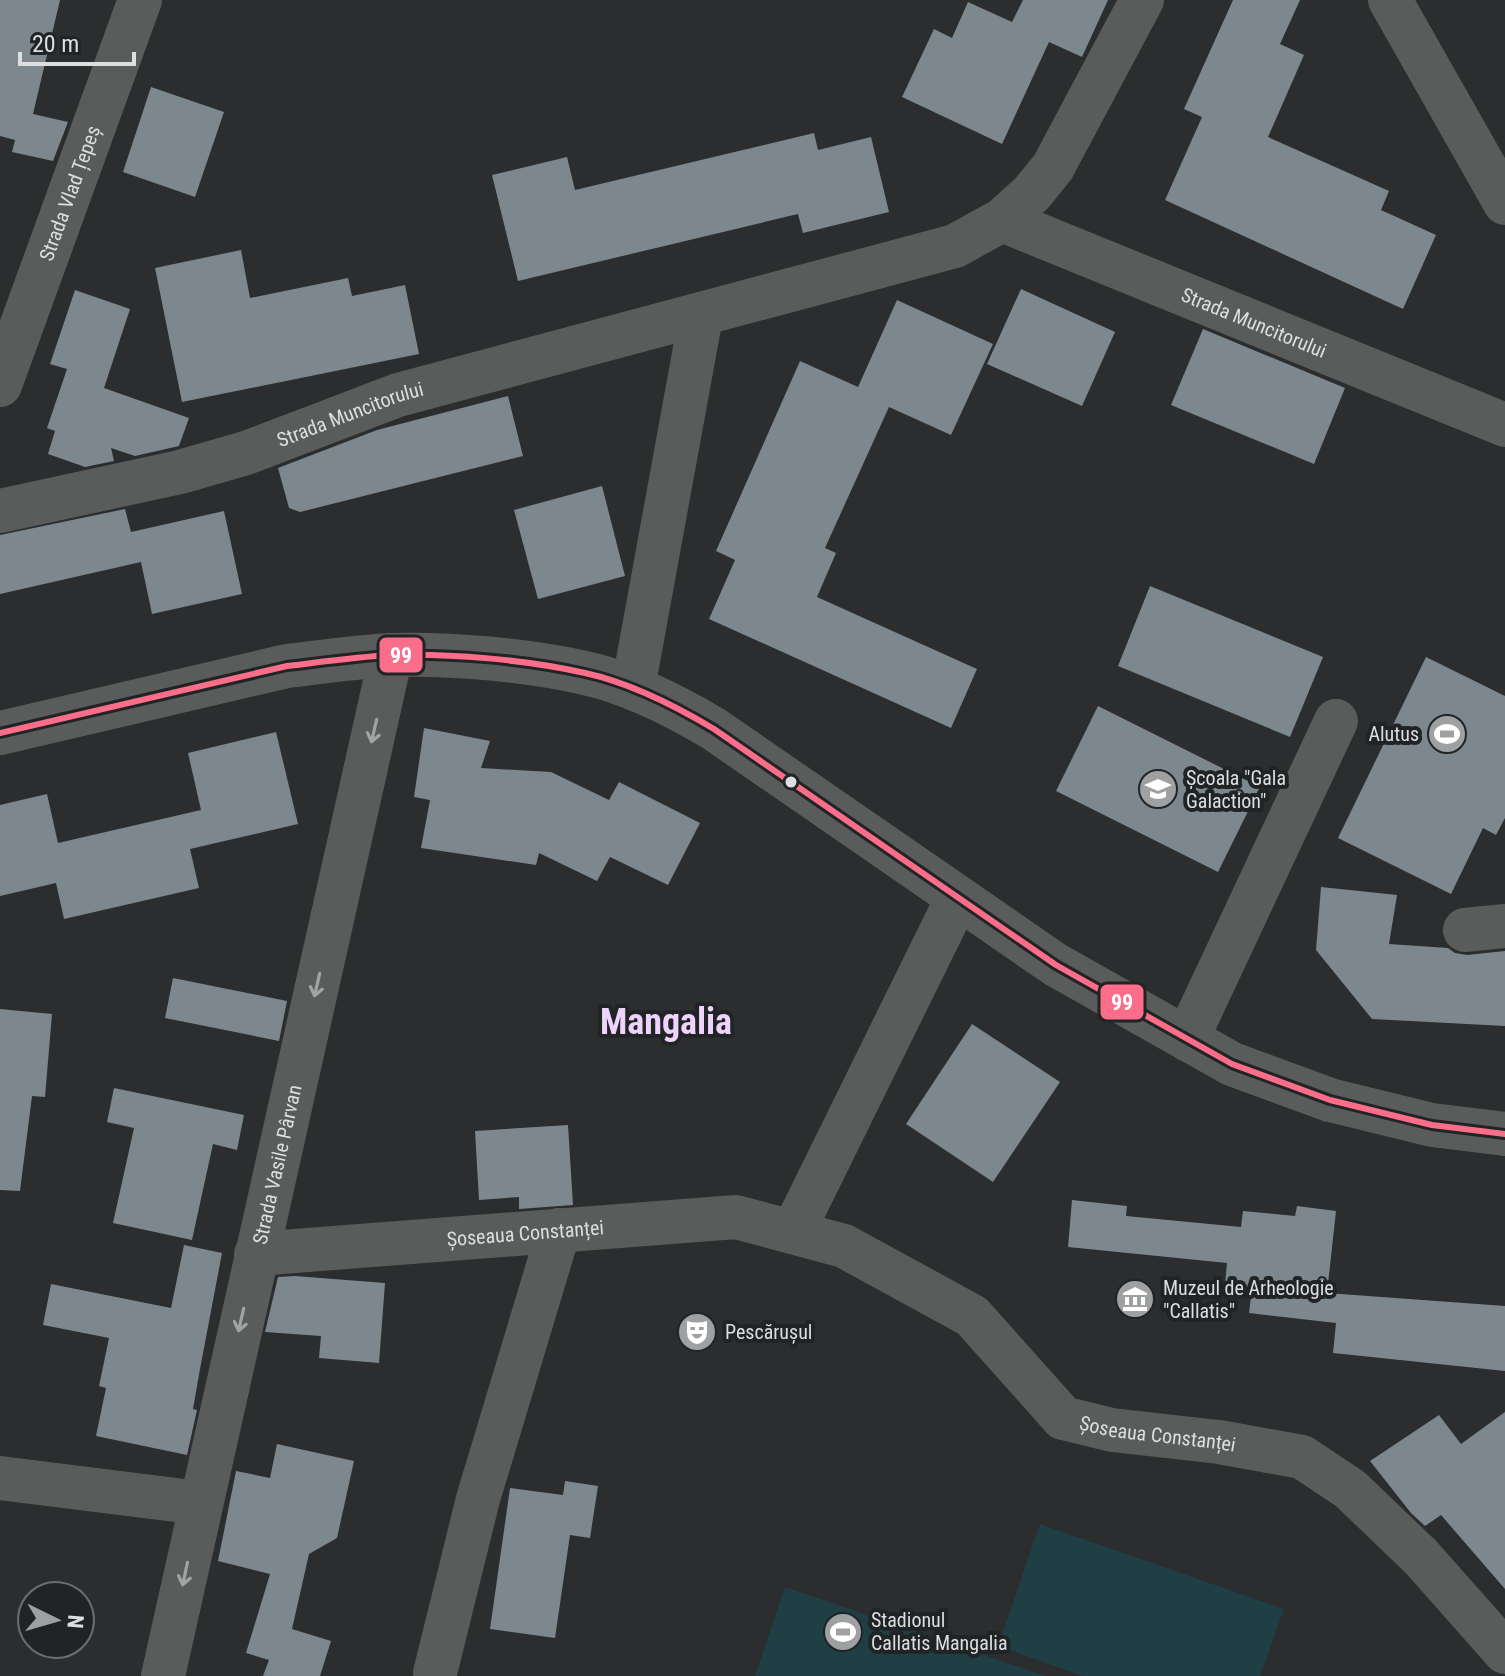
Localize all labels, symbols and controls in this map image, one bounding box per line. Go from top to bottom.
scale bar [20,16,134,66]
text: 20 m [32,30,79,58]
street label: Strada Vlad Țepeș [34,122,105,264]
street label: Strada Muncitorului [1178,282,1330,363]
street label: Strada Muncitorului [273,377,426,452]
line badge: 99 [378,636,424,674]
text: 99 [390,643,412,668]
sports icon: Alutus [1426,713,1468,755]
one-way arrow [366,718,381,744]
place label: Alutus [1369,722,1419,746]
place label: Școala "Gala Galaction" [1186,766,1286,813]
school or university icon: Școala "Gala Galaction" [1137,768,1179,810]
unlabelled marker [783,774,799,790]
one-way arrow [309,971,324,997]
line badge: 99 [1099,983,1145,1021]
text: 99 [1111,990,1133,1015]
district label: Mangalia [600,1001,732,1043]
street label: Strada Vasile Pârvan [248,1082,307,1247]
street label: Șoseaua Constanței [446,1215,605,1251]
place label: Muzeul de Arheologie "Callatis" [1163,1276,1334,1323]
museum icon: Muzeul de Arheologie "Callatis" [1114,1278,1156,1320]
one-way arrow [233,1307,248,1333]
theatre icon: Pescărușul [676,1311,718,1353]
place label: Pescărușul [725,1320,812,1344]
street label: Șoseaua Constanței [1077,1410,1238,1457]
one-way arrow [177,1561,192,1587]
north arrow [16,1580,96,1660]
place label: Stadionul Callatis Mangalia [871,1608,1007,1655]
sports icon: Stadionul Callatis Mangalia [822,1611,864,1653]
text: N [62,1614,88,1630]

